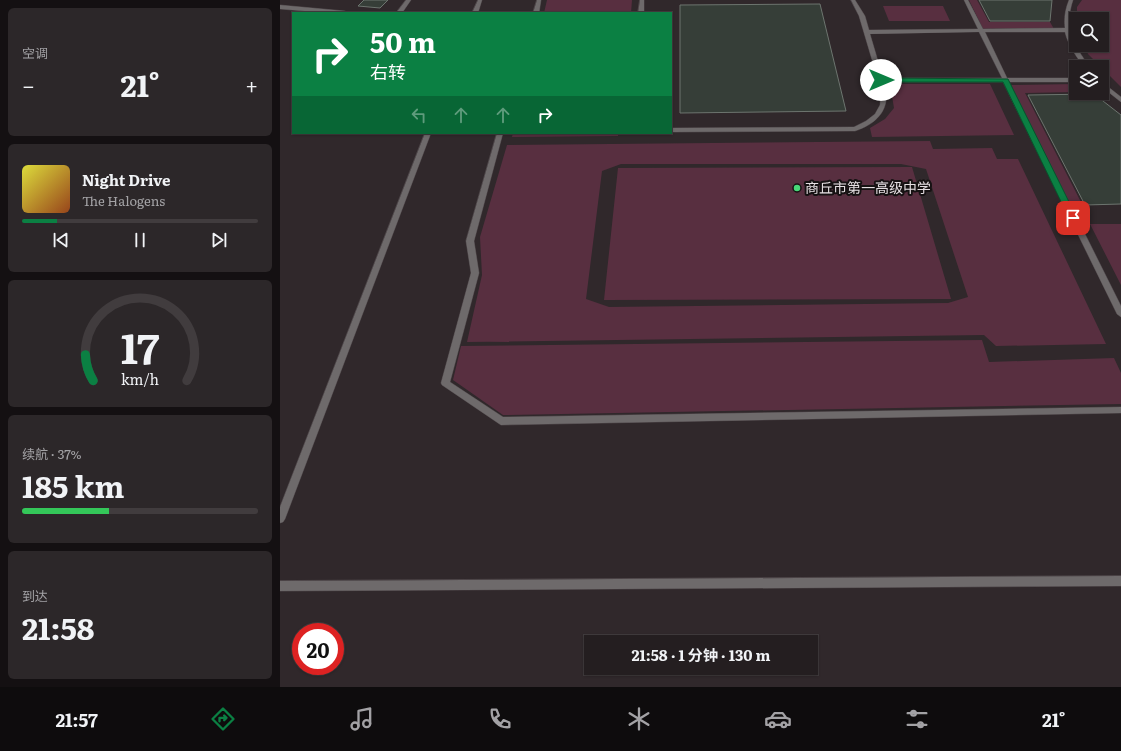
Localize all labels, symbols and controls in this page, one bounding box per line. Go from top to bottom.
map controls [1069,12,1109,100]
button: search [1069,12,1109,52]
text: 50 m [370,20,436,62]
icon: right [304,28,356,80]
text: 空调 [22,43,48,62]
text: 右转 [370,58,406,85]
position arrow [860,59,902,101]
button: layers [1069,60,1109,100]
text: 21° [120,62,160,106]
text: − [22,68,35,101]
text: + [245,68,258,101]
icon: left [408,104,430,126]
icon: ahead [450,104,472,126]
icon: ahead [492,104,514,126]
icon: right [534,104,556,126]
text: Night Drive [82,168,171,191]
place label: 商丘市第一高级中学 [805,177,931,197]
marker: 商丘市第一高级中学 [792,183,802,193]
text: The Halogens [82,191,165,210]
pin [1056,201,1090,235]
icon: arrive [1062,207,1084,229]
icon: previous [50,229,72,251]
icon: pause [129,229,151,251]
icon: next [208,229,230,251]
text: 17 [121,315,160,377]
text: km/h [121,368,160,389]
text: 续航 · 37% [22,444,82,463]
text: 185 km [22,463,124,507]
text: 到达 [22,586,48,605]
text: 21:58 [22,605,94,649]
speed limit sign: 20 [292,623,344,675]
text: 21:58 · 1 分钟 · 130 m [631,643,771,666]
icon: directions [209,705,237,733]
icon: music [348,705,376,733]
icon: phone [486,705,514,733]
icon: climate [625,705,653,733]
icon: car [764,705,792,733]
icon: filters [903,705,931,733]
text: 21:57 [55,706,98,733]
text: 21° [1042,706,1066,733]

